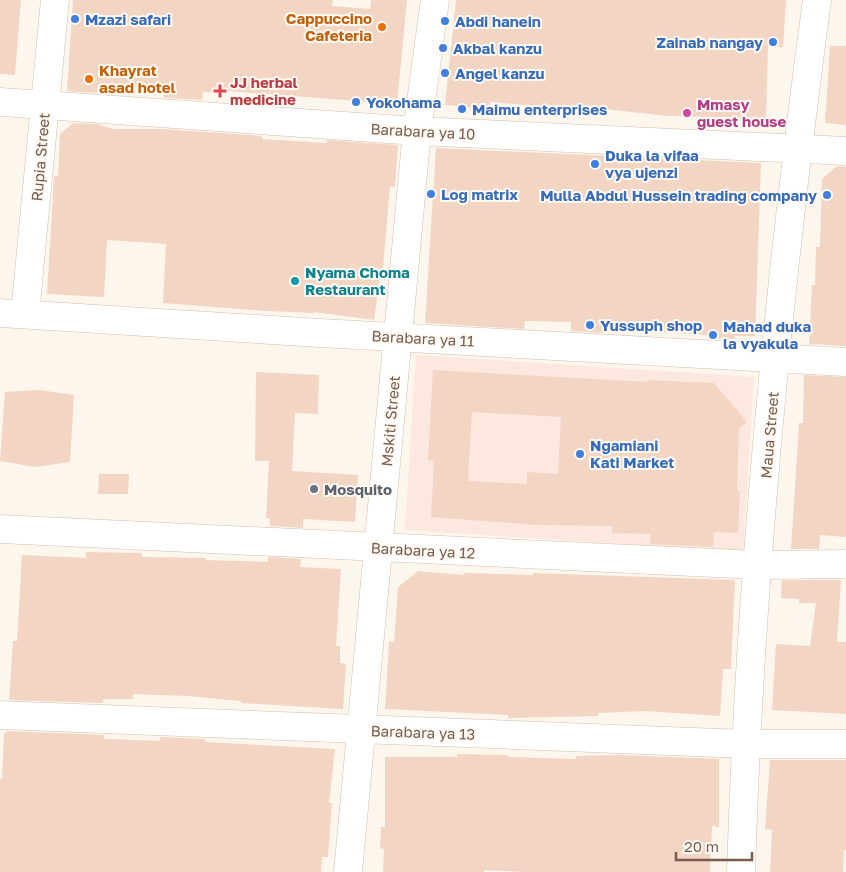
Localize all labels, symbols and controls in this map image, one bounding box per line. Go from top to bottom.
place label: Cappuccino Cafeteria [286,9,372,44]
place label: Mzazi safari [85,10,171,28]
place label: Abdi hanein [455,12,541,30]
marker: Mzazi safari [69,13,81,25]
marker: Abdi hanein [439,15,451,27]
marker: Cappuccino Cafeteria [376,21,388,33]
place label: Zainab nangay [656,33,763,51]
marker: Zainab nangay [767,36,779,48]
place label: Akbal kanzu [453,39,542,57]
marker: Akbal kanzu [437,42,449,54]
place label: Khayrat asad hotel [99,61,176,96]
place label: Angel kanzu [455,64,545,82]
marker: Angel kanzu [439,67,451,79]
marker: Khayrat asad hotel [83,73,95,85]
place label: JJ herbal medicine [230,73,298,108]
marker: JJ herbal medicine [214,85,226,97]
place label: Yokohama [366,93,441,111]
place label: Mmasy guest house [697,95,786,130]
marker: Yokohama [350,96,362,108]
place label: Maimu enterprises [472,100,607,118]
marker: Maimu enterprises [456,103,468,115]
marker: Mmasy guest house [681,107,693,119]
street label: Rupia Street [27,112,53,202]
street label: Barabara ya 10 [370,119,476,143]
place label: Duka la vifaa vya ujenzi [605,146,699,181]
marker: Duka la vifaa vya ujenzi [589,158,601,170]
place label: Log matrix [441,185,518,203]
place label: Mulla Abdul Hussein trading company [540,186,817,204]
marker: Log matrix [425,188,437,200]
marker: Mulla Abdul Hussein trading company [821,189,833,201]
place label: Nyama Choma Restaurant [305,263,410,298]
marker: Nyama Choma Restaurant [289,275,301,287]
place label: Yussuph shop [600,316,702,334]
place label: Mahad duka la vyakula [723,317,812,352]
marker: Yussuph shop [584,319,596,331]
street label: Barabara ya 11 [371,326,475,350]
marker: Mahad duka la vyakula [707,329,719,341]
street label: Mskiti Street [377,375,403,467]
street label: Maua Street [756,391,782,479]
place label: Ngamiani Kati Market [590,436,674,471]
marker: Ngamiani Kati Market [574,448,586,460]
place label: Mosquito [324,480,392,498]
marker: Mosquito [308,483,320,495]
street label: Barabara ya 12 [370,538,476,562]
street label: Barabara ya 13 [370,721,476,743]
scale bar [676,830,752,862]
text: 20 m [684,837,719,855]

